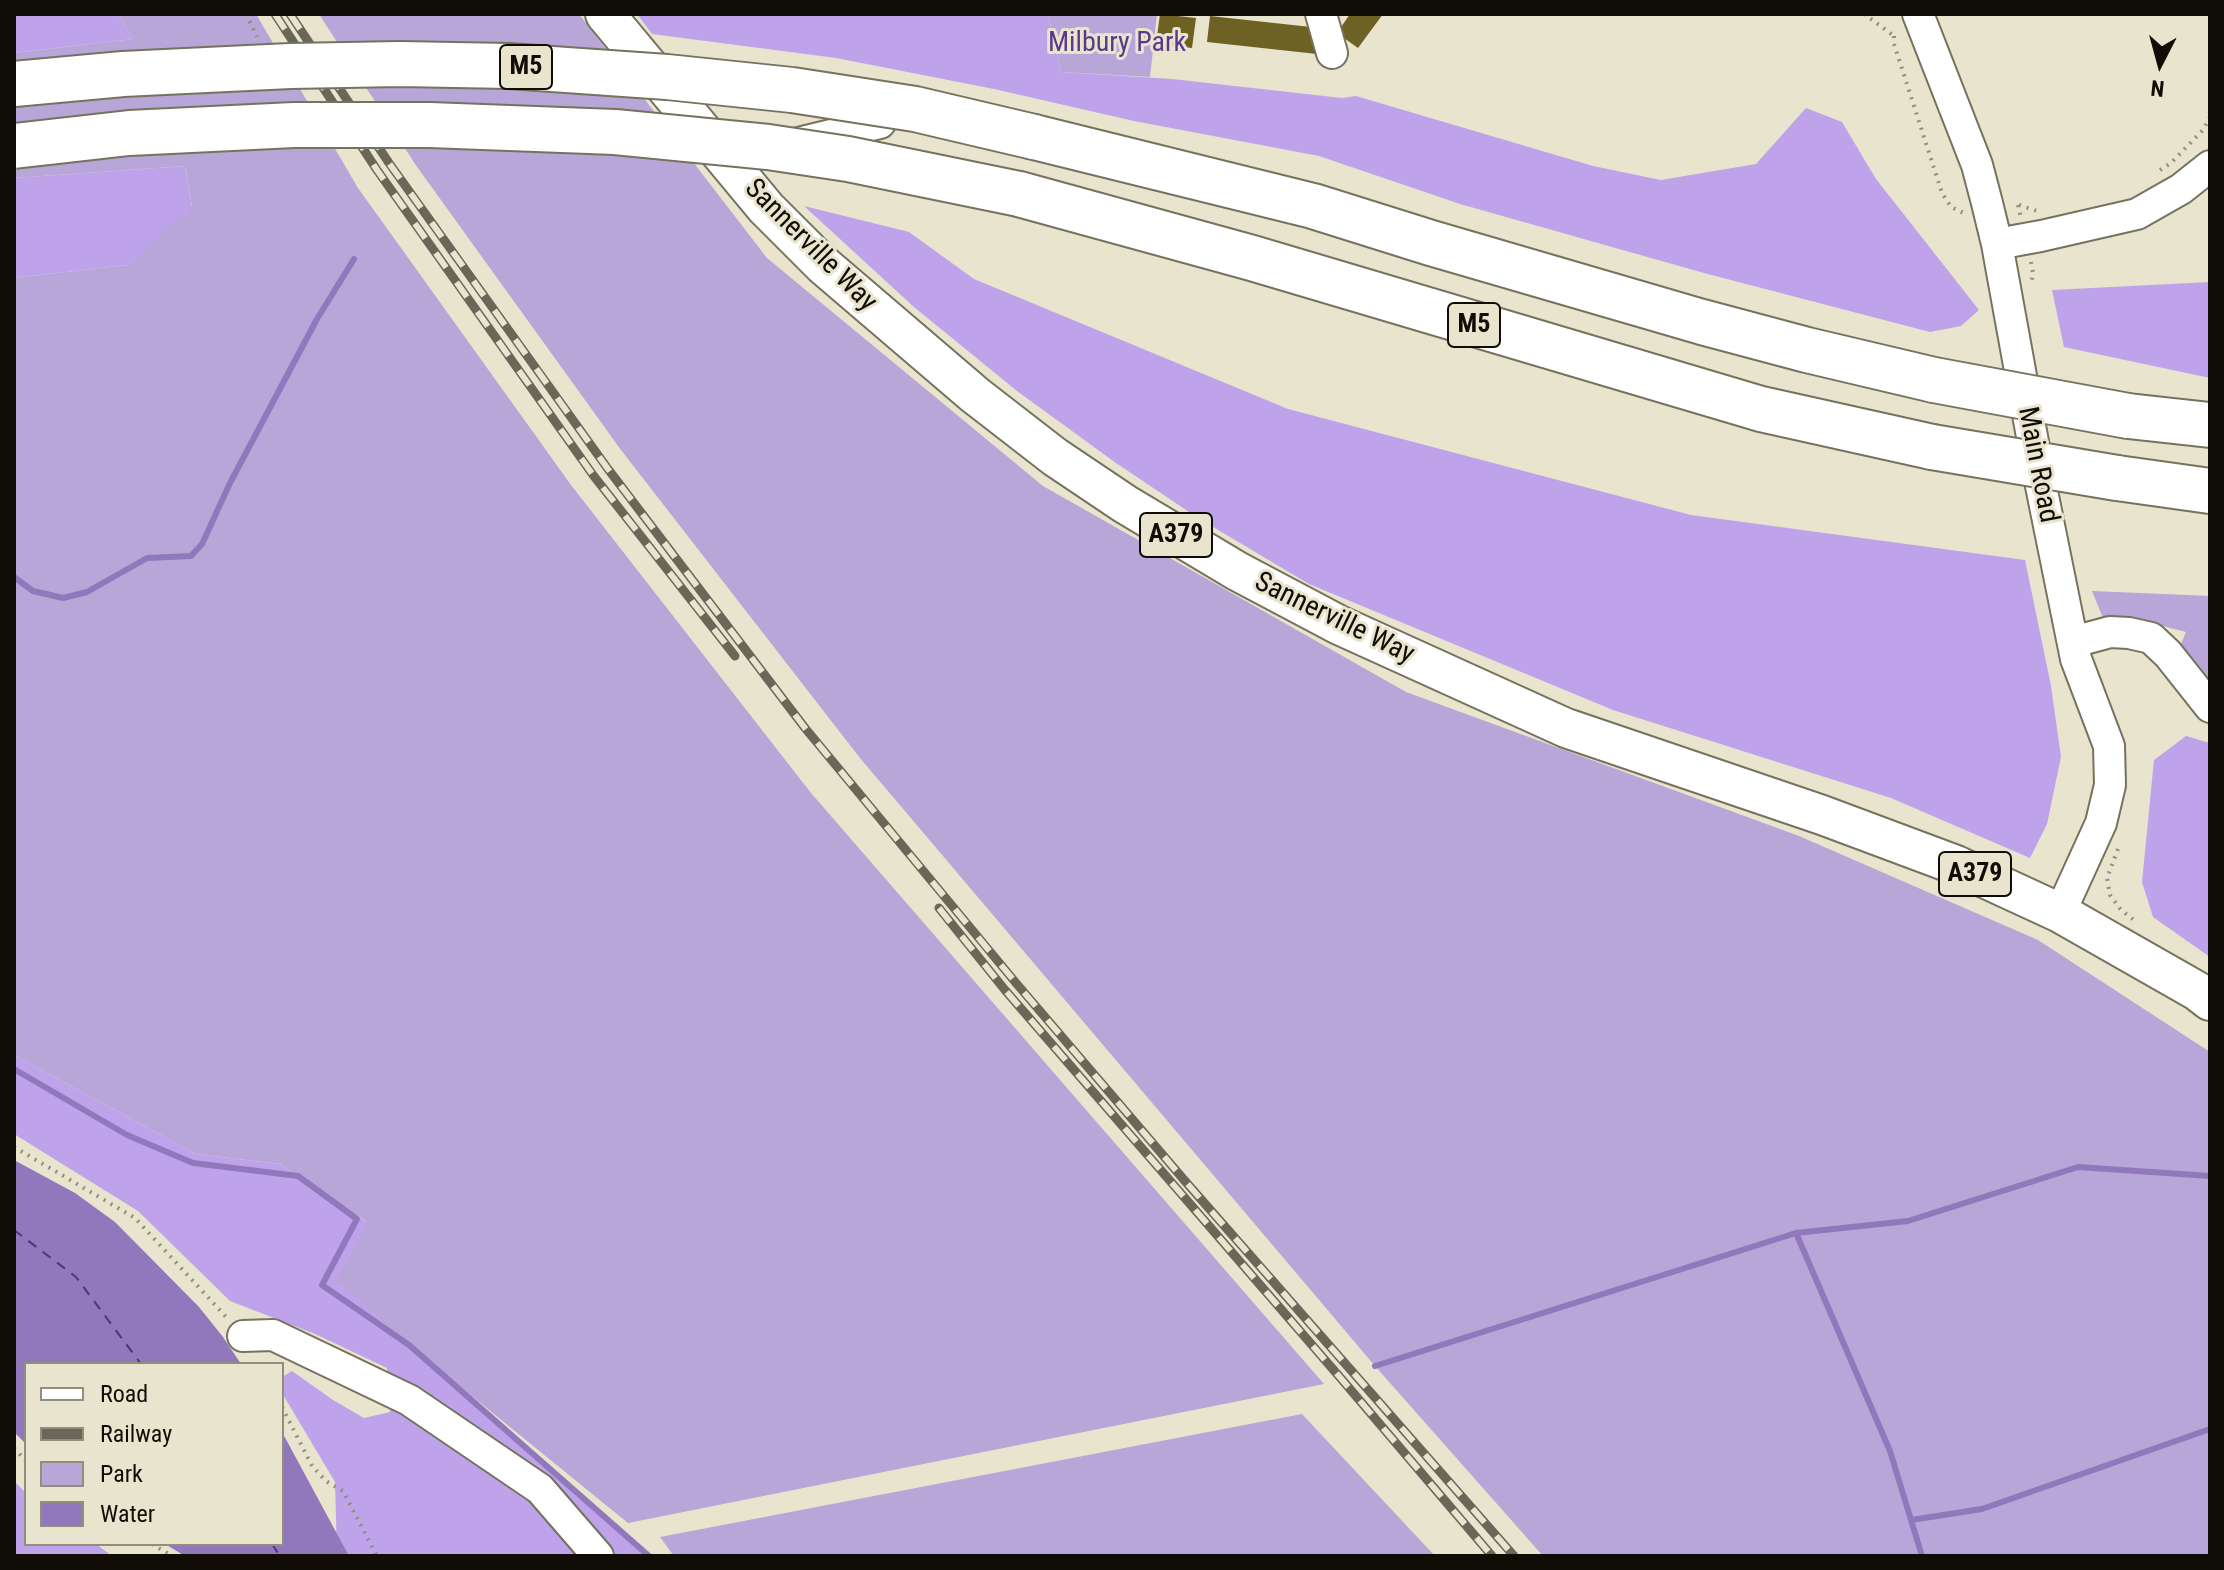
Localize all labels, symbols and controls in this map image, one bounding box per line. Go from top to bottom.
north arrow [2120,24,2200,104]
park label: Milbury Park [1048,27,1186,61]
road number: M5 [500,45,552,89]
text: N [2149,75,2165,102]
street label: Sannerville Way [737,173,883,319]
road number: M5 [1448,303,1500,347]
street label: Main Road [2009,404,2065,526]
road number: A379 [1140,513,1212,557]
street label: Sannerville Way [1249,566,1419,672]
road number: A379 [1939,852,2011,896]
legend [24,1362,284,1546]
text: Road [100,1380,148,1408]
text: Railway [100,1420,172,1448]
text: Park [100,1460,143,1488]
text: Water [100,1500,155,1528]

